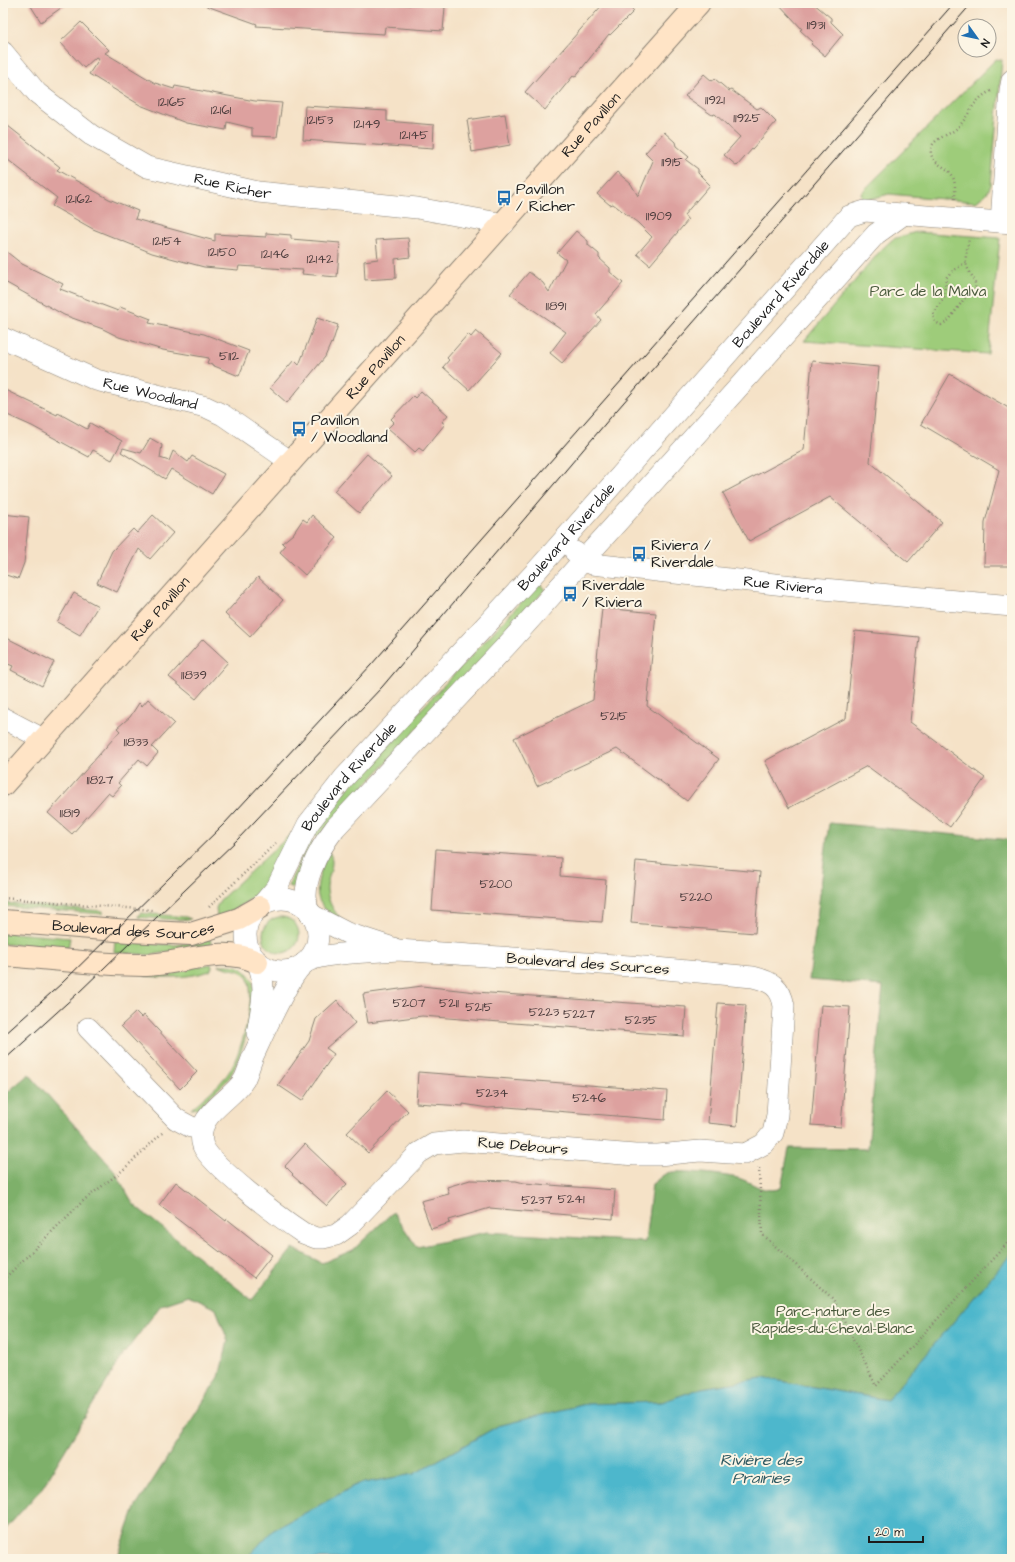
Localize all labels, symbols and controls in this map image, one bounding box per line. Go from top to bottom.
house number: 11931 [806,16,826,34]
north arrow [957,18,997,58]
text: N [977,36,993,50]
street label: Rue Pavillon [556,87,626,162]
house number: 11921 [705,91,725,109]
house number: 12165 [158,93,186,111]
house number: 12161 [211,101,232,119]
house number: 11925 [733,109,761,127]
house number: 12153 [307,111,334,129]
house number: 12149 [353,115,381,133]
house number: 12145 [400,126,428,144]
house number: 11915 [661,153,683,171]
street label: Rue Richer [192,167,272,204]
place label: Pavillon / Richer [516,179,575,217]
bus stop icon: Pavillon / Richer [495,189,513,207]
house number: 12162 [66,190,93,208]
house number: 11909 [646,207,672,225]
house number: 12154 [153,232,182,250]
street label: Boulevard Riverdale [727,235,834,352]
house number: 12150 [208,243,236,261]
house number: 12146 [261,245,289,263]
house number: 12142 [306,250,334,268]
park label: Parc de la Malva [870,281,987,302]
house number: 11891 [546,297,567,315]
street label: Rue Pavillon [341,329,410,404]
house number: 5112 [219,347,240,365]
street label: Rue Woodland [101,372,200,415]
place label: Pavillon / Woodland [311,410,388,448]
bus stop icon: Pavillon / Woodland [290,420,308,438]
street label: Boulevard Riverdale [513,478,620,595]
place label: Riviera / Riverdale [651,535,714,573]
bus stop icon: Riviera / Riverdale [630,545,648,563]
street label: Rue Riviera [742,570,824,599]
street label: Rue Pavillon [125,571,195,646]
place label: Riverdale / Riviera [582,575,645,613]
bus stop icon: Riverdale / Riviera [561,585,579,603]
house number: 11839 [181,666,207,684]
house number: 5215 [600,707,628,725]
street label: Boulevard Riverdale [296,717,401,834]
house number: 11833 [124,733,149,751]
house number: 11827 [86,771,114,789]
house number: 11819 [60,804,80,822]
house number: 5200 [479,875,513,893]
house number: 5220 [680,888,712,906]
street label: Boulevard des Sources [51,914,218,944]
street label: Boulevard des Sources [506,948,671,980]
house number: 5207 [393,994,425,1012]
house number: 5211 [439,994,459,1012]
house number: 5215 [465,998,493,1016]
house number: 5223 [529,1003,560,1021]
house number: 5227 [563,1005,595,1023]
house number: 5235 [625,1011,657,1029]
house number: 5234 [476,1084,508,1102]
house number: 5246 [572,1089,606,1107]
street label: Rue Debours [477,1132,569,1160]
house number: 5241 [557,1190,585,1208]
house number: 5237 [521,1191,553,1209]
park label: Parc-nature des Rapides-du-Cheval-Blanc [751,1301,915,1339]
water label: Rivière des Prairies [720,1449,803,1489]
scale bar [869,1518,923,1544]
text: 20 m [875,1524,904,1541]

